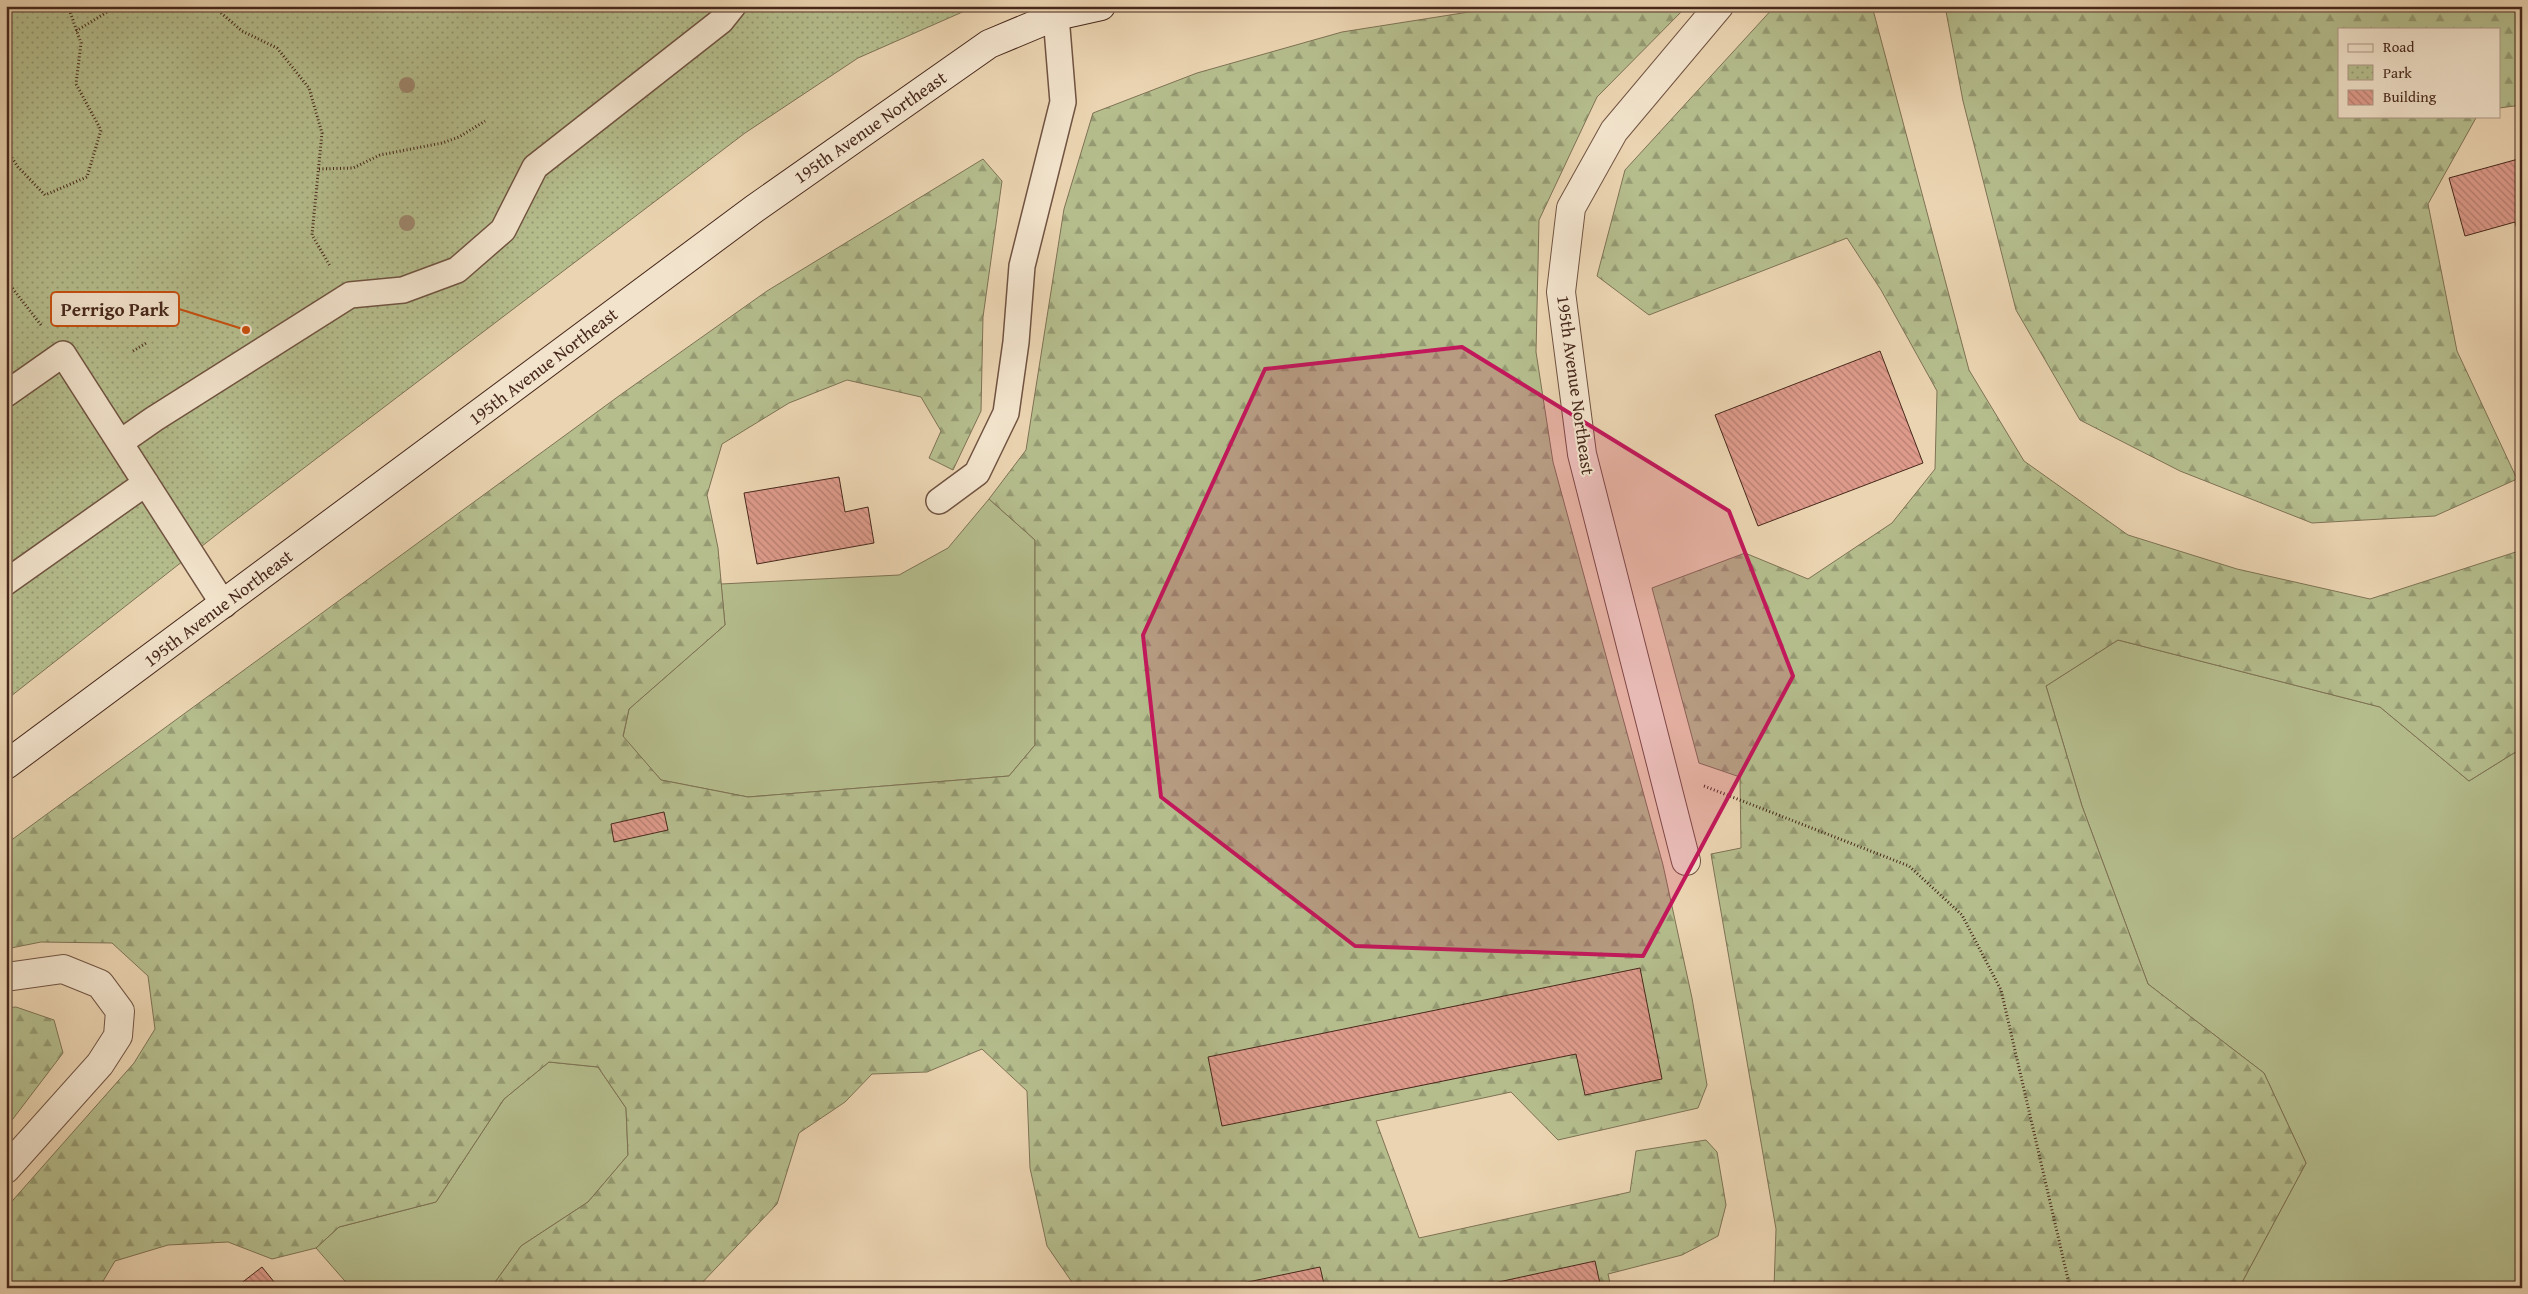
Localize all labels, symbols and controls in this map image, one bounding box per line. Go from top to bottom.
legend [2338,28,2500,118]
text: Road [2383,36,2414,57]
text: Park [2383,62,2412,83]
street label: 195th Avenue Northeast [788,64,952,190]
text: Building [2383,86,2437,107]
callout: Perrigo Park [51,292,179,326]
street label: 195th Avenue Northeast [1550,294,1602,477]
text: Perrigo Park [61,295,169,323]
street label: 195th Avenue Northeast [463,300,624,431]
street label: 195th Avenue Northeast [138,542,299,673]

